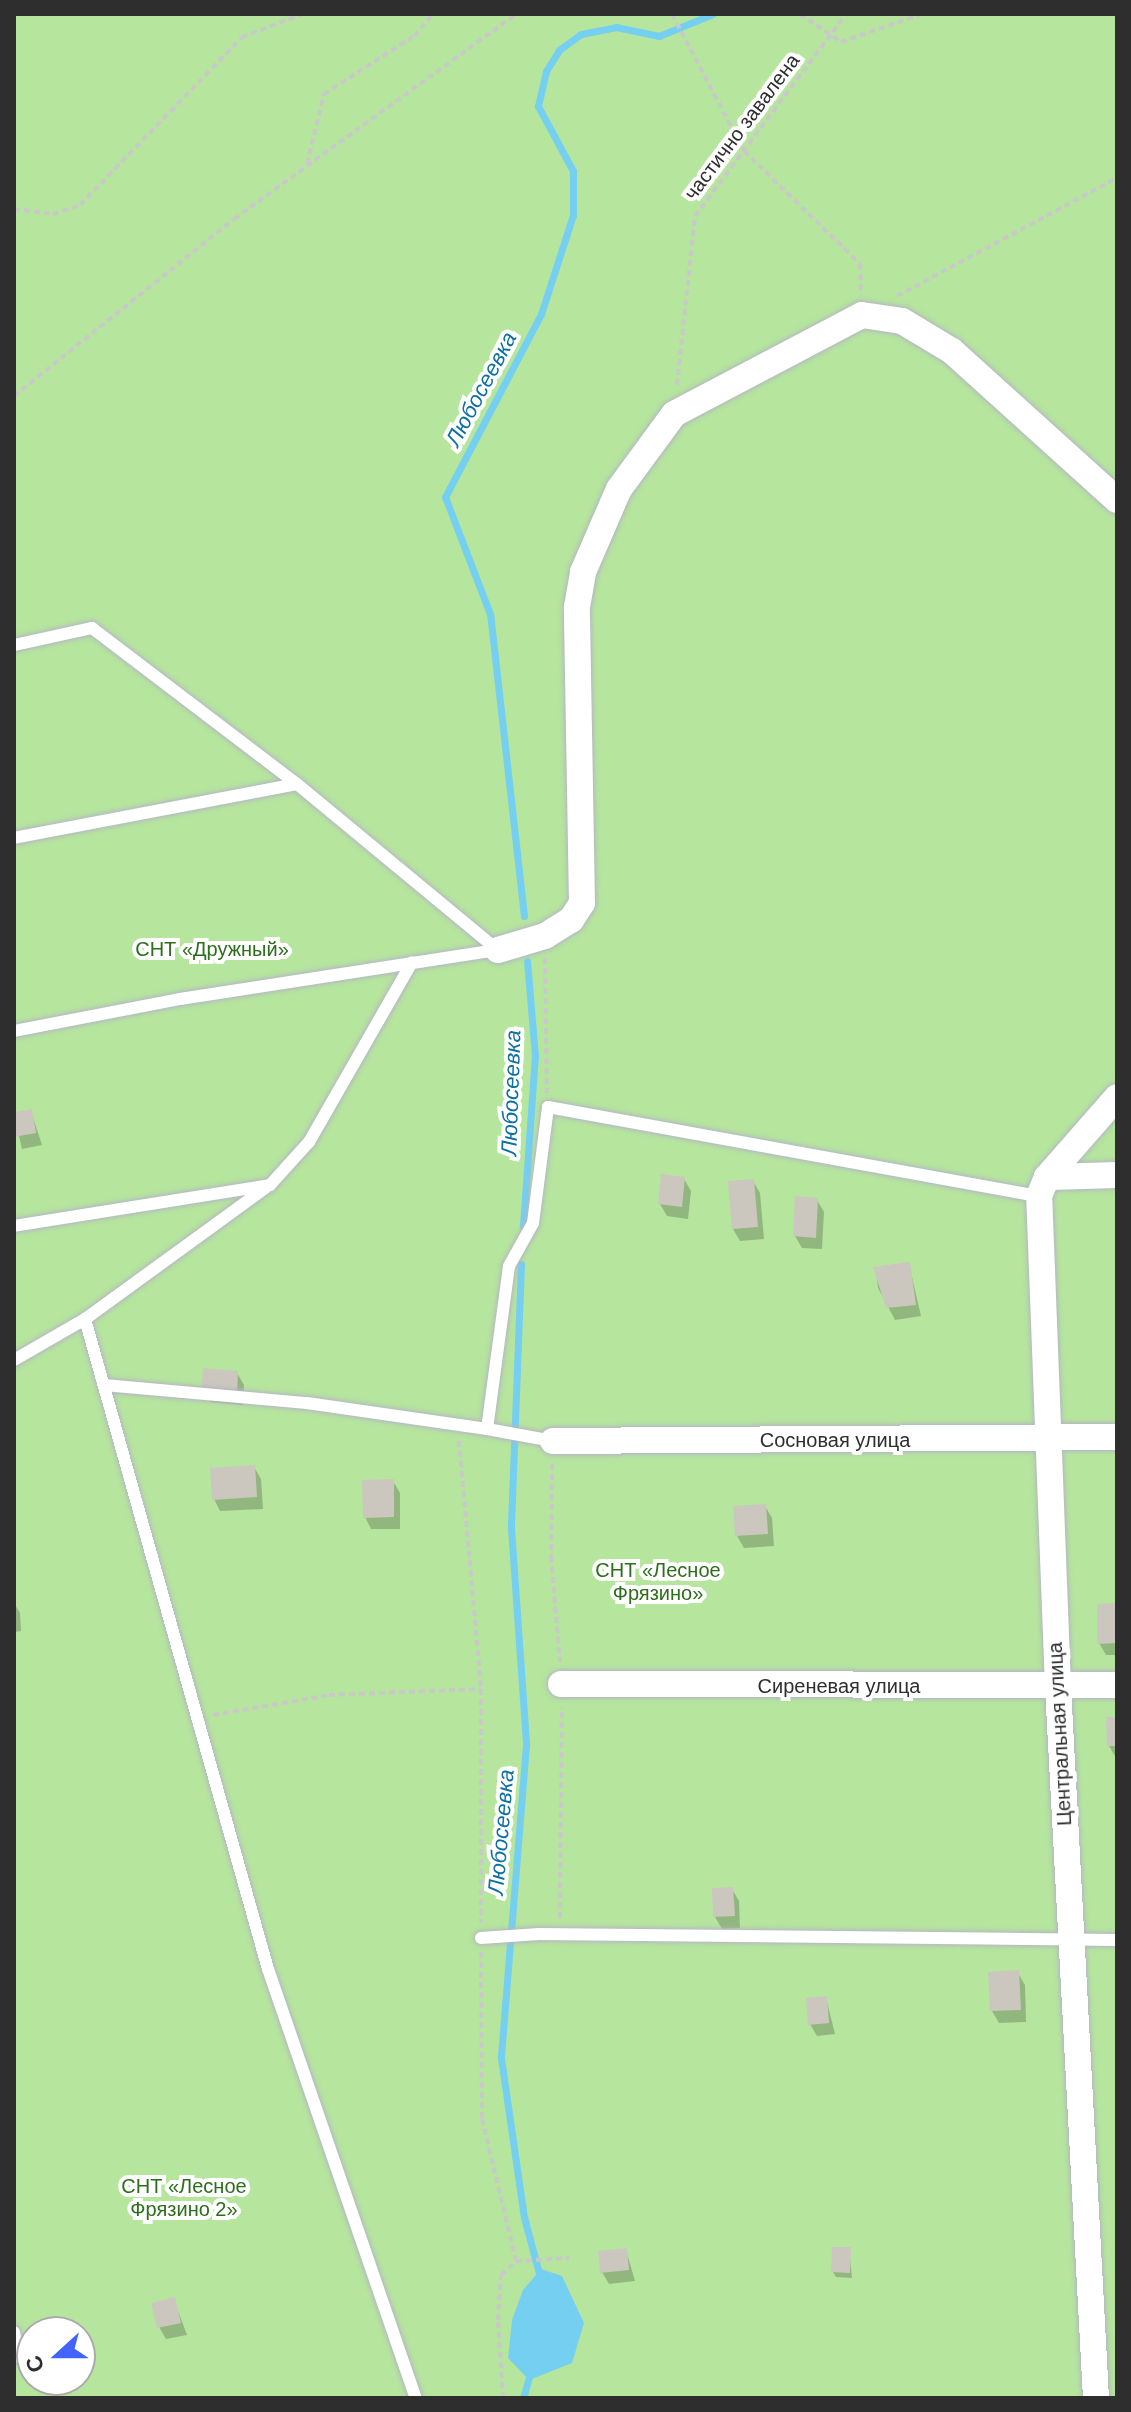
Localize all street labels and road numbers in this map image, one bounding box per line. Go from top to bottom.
street label: частично завалена [679,49,805,205]
street label: Сосновая улица [760,1428,910,1452]
street label: Центральная улица [1043,1642,1077,1826]
street label: Сиреневая улица [758,1674,920,1698]

